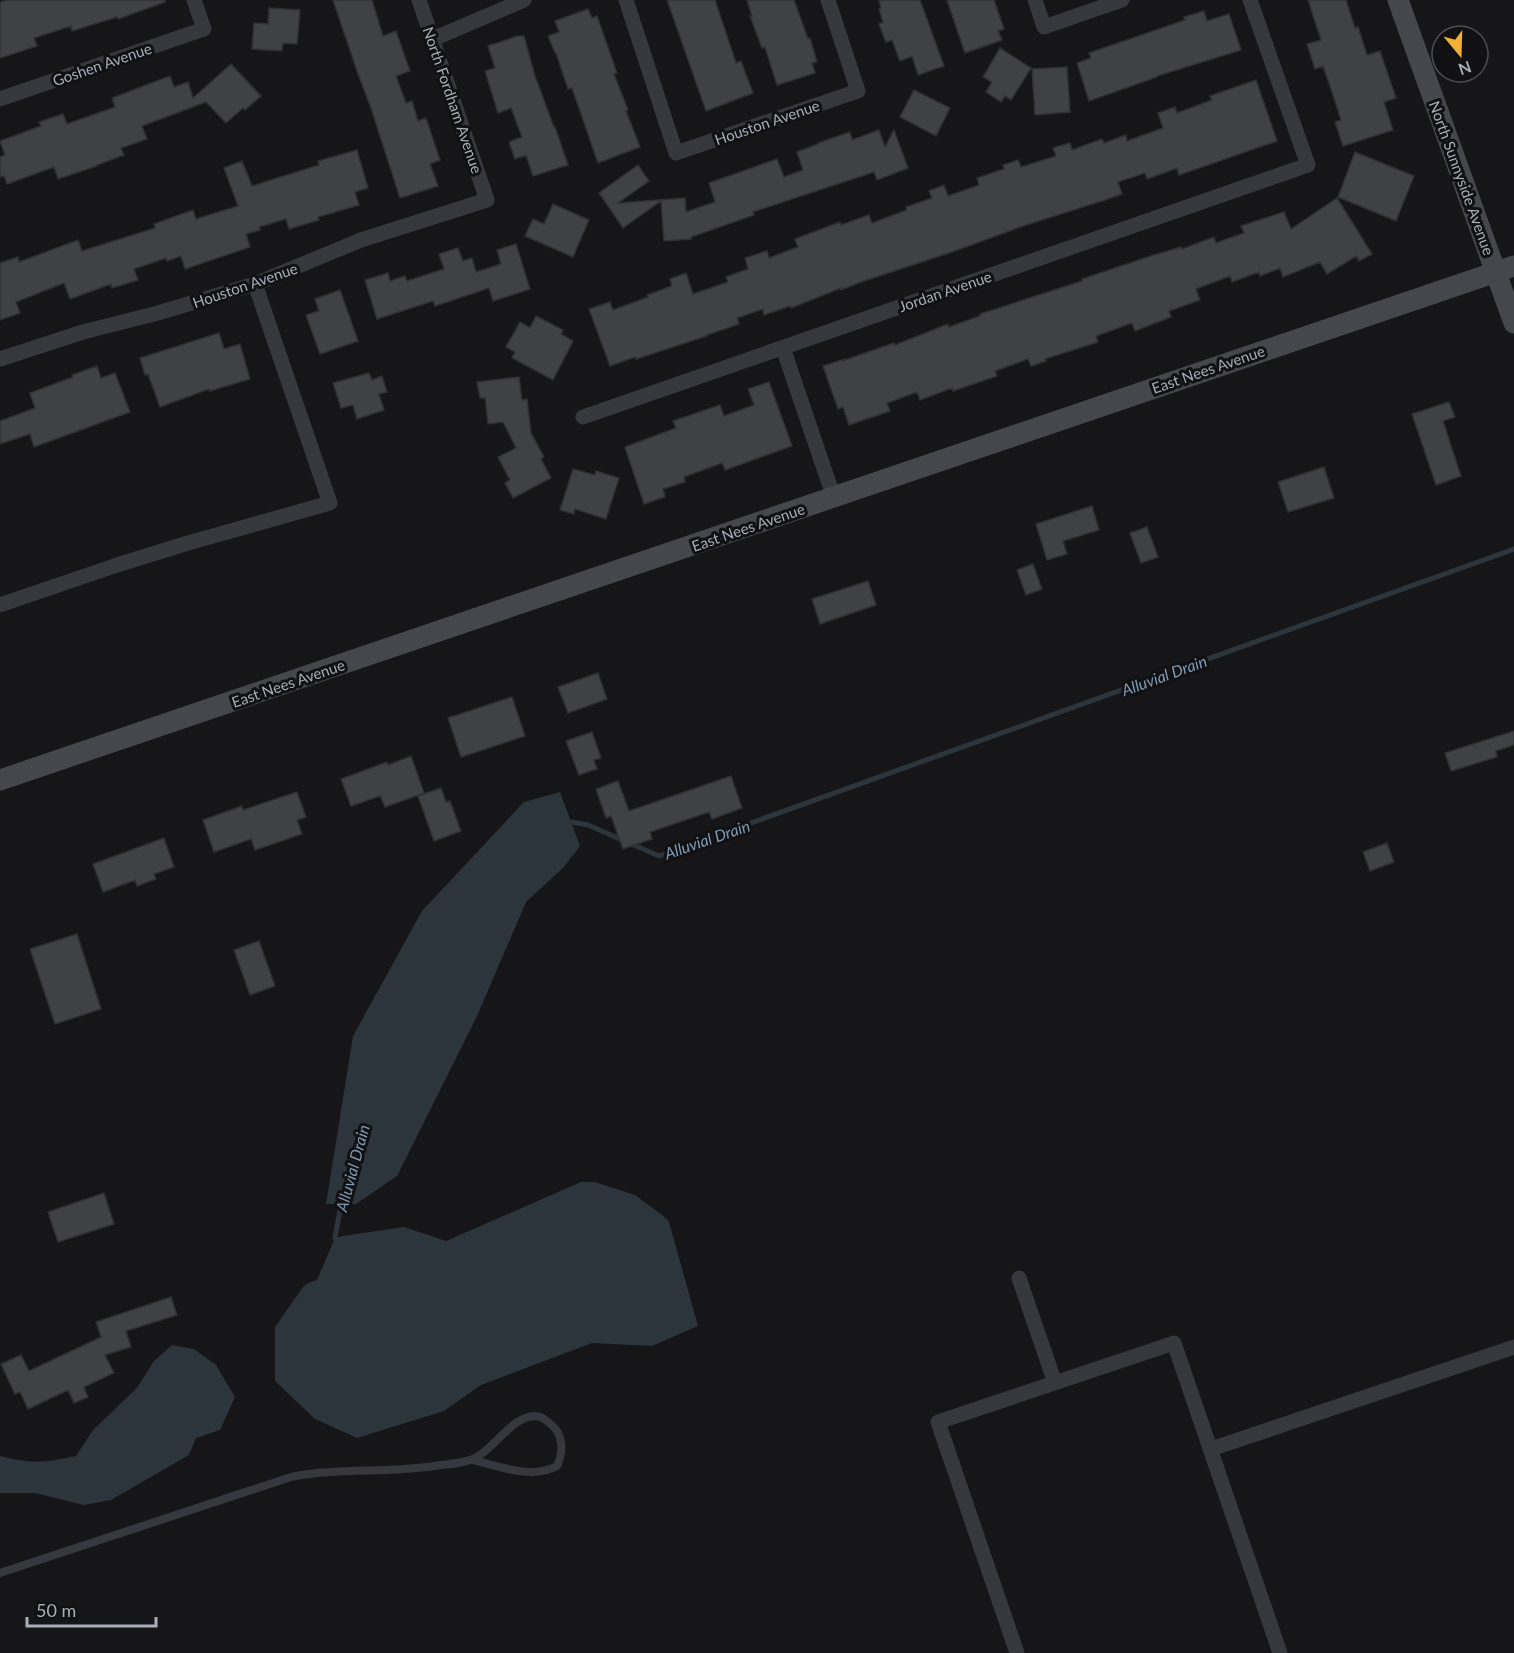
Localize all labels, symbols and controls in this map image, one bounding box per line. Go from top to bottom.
street label: North Fordham Avenue [419,24,487,176]
north arrow [1430,24,1490,84]
street label: Goshen Avenue [50,39,154,89]
text: N [1456,58,1474,80]
street label: Houston Avenue [712,96,822,148]
street label: North Sunnyside Avenue [1426,98,1498,258]
street label: Houston Avenue [190,259,300,311]
street label: Jordan Avenue [896,267,994,315]
street label: East Nees Avenue [1149,341,1267,397]
street label: East Nees Avenue [689,499,807,555]
water label: Alluvial Drain [1118,651,1209,700]
street label: East Nees Avenue [229,655,347,711]
water label: Alluvial Drain [661,815,752,863]
water label: Alluvial Drain [331,1122,373,1215]
scale bar [27,1590,156,1628]
text: 50 m [36,1599,76,1621]

